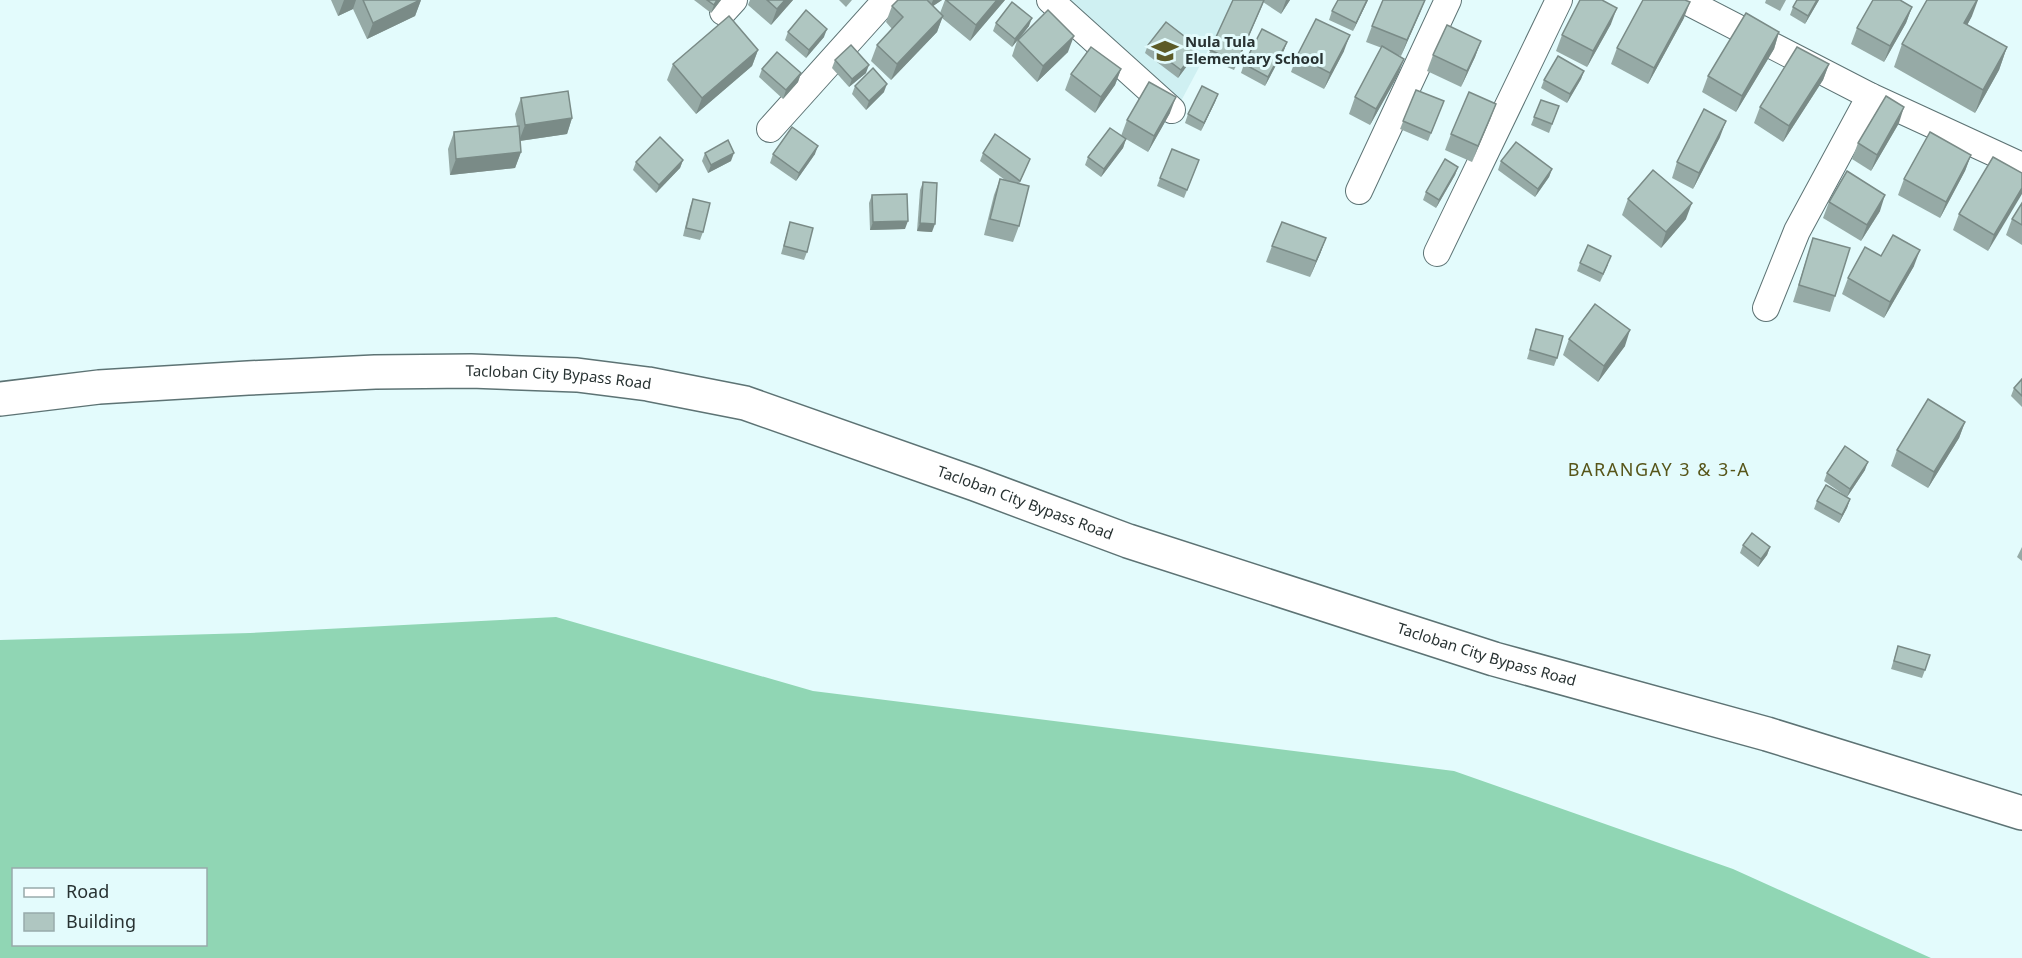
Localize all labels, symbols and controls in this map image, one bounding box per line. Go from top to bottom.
place label: Nula Tula Elementary School [1185,31,1324,68]
school or university icon: Nula Tula Elementary School [1150,36,1180,66]
street label: Tacloban City Bypass Road [466,360,653,393]
district label: BARANGAY 3 & 3-A [1568,457,1750,481]
street label: Tacloban City Bypass Road [935,460,1116,544]
street label: Tacloban City Bypass Road [1395,617,1579,690]
legend [12,868,207,946]
text: Road [66,879,109,903]
text: Building [66,909,136,933]

